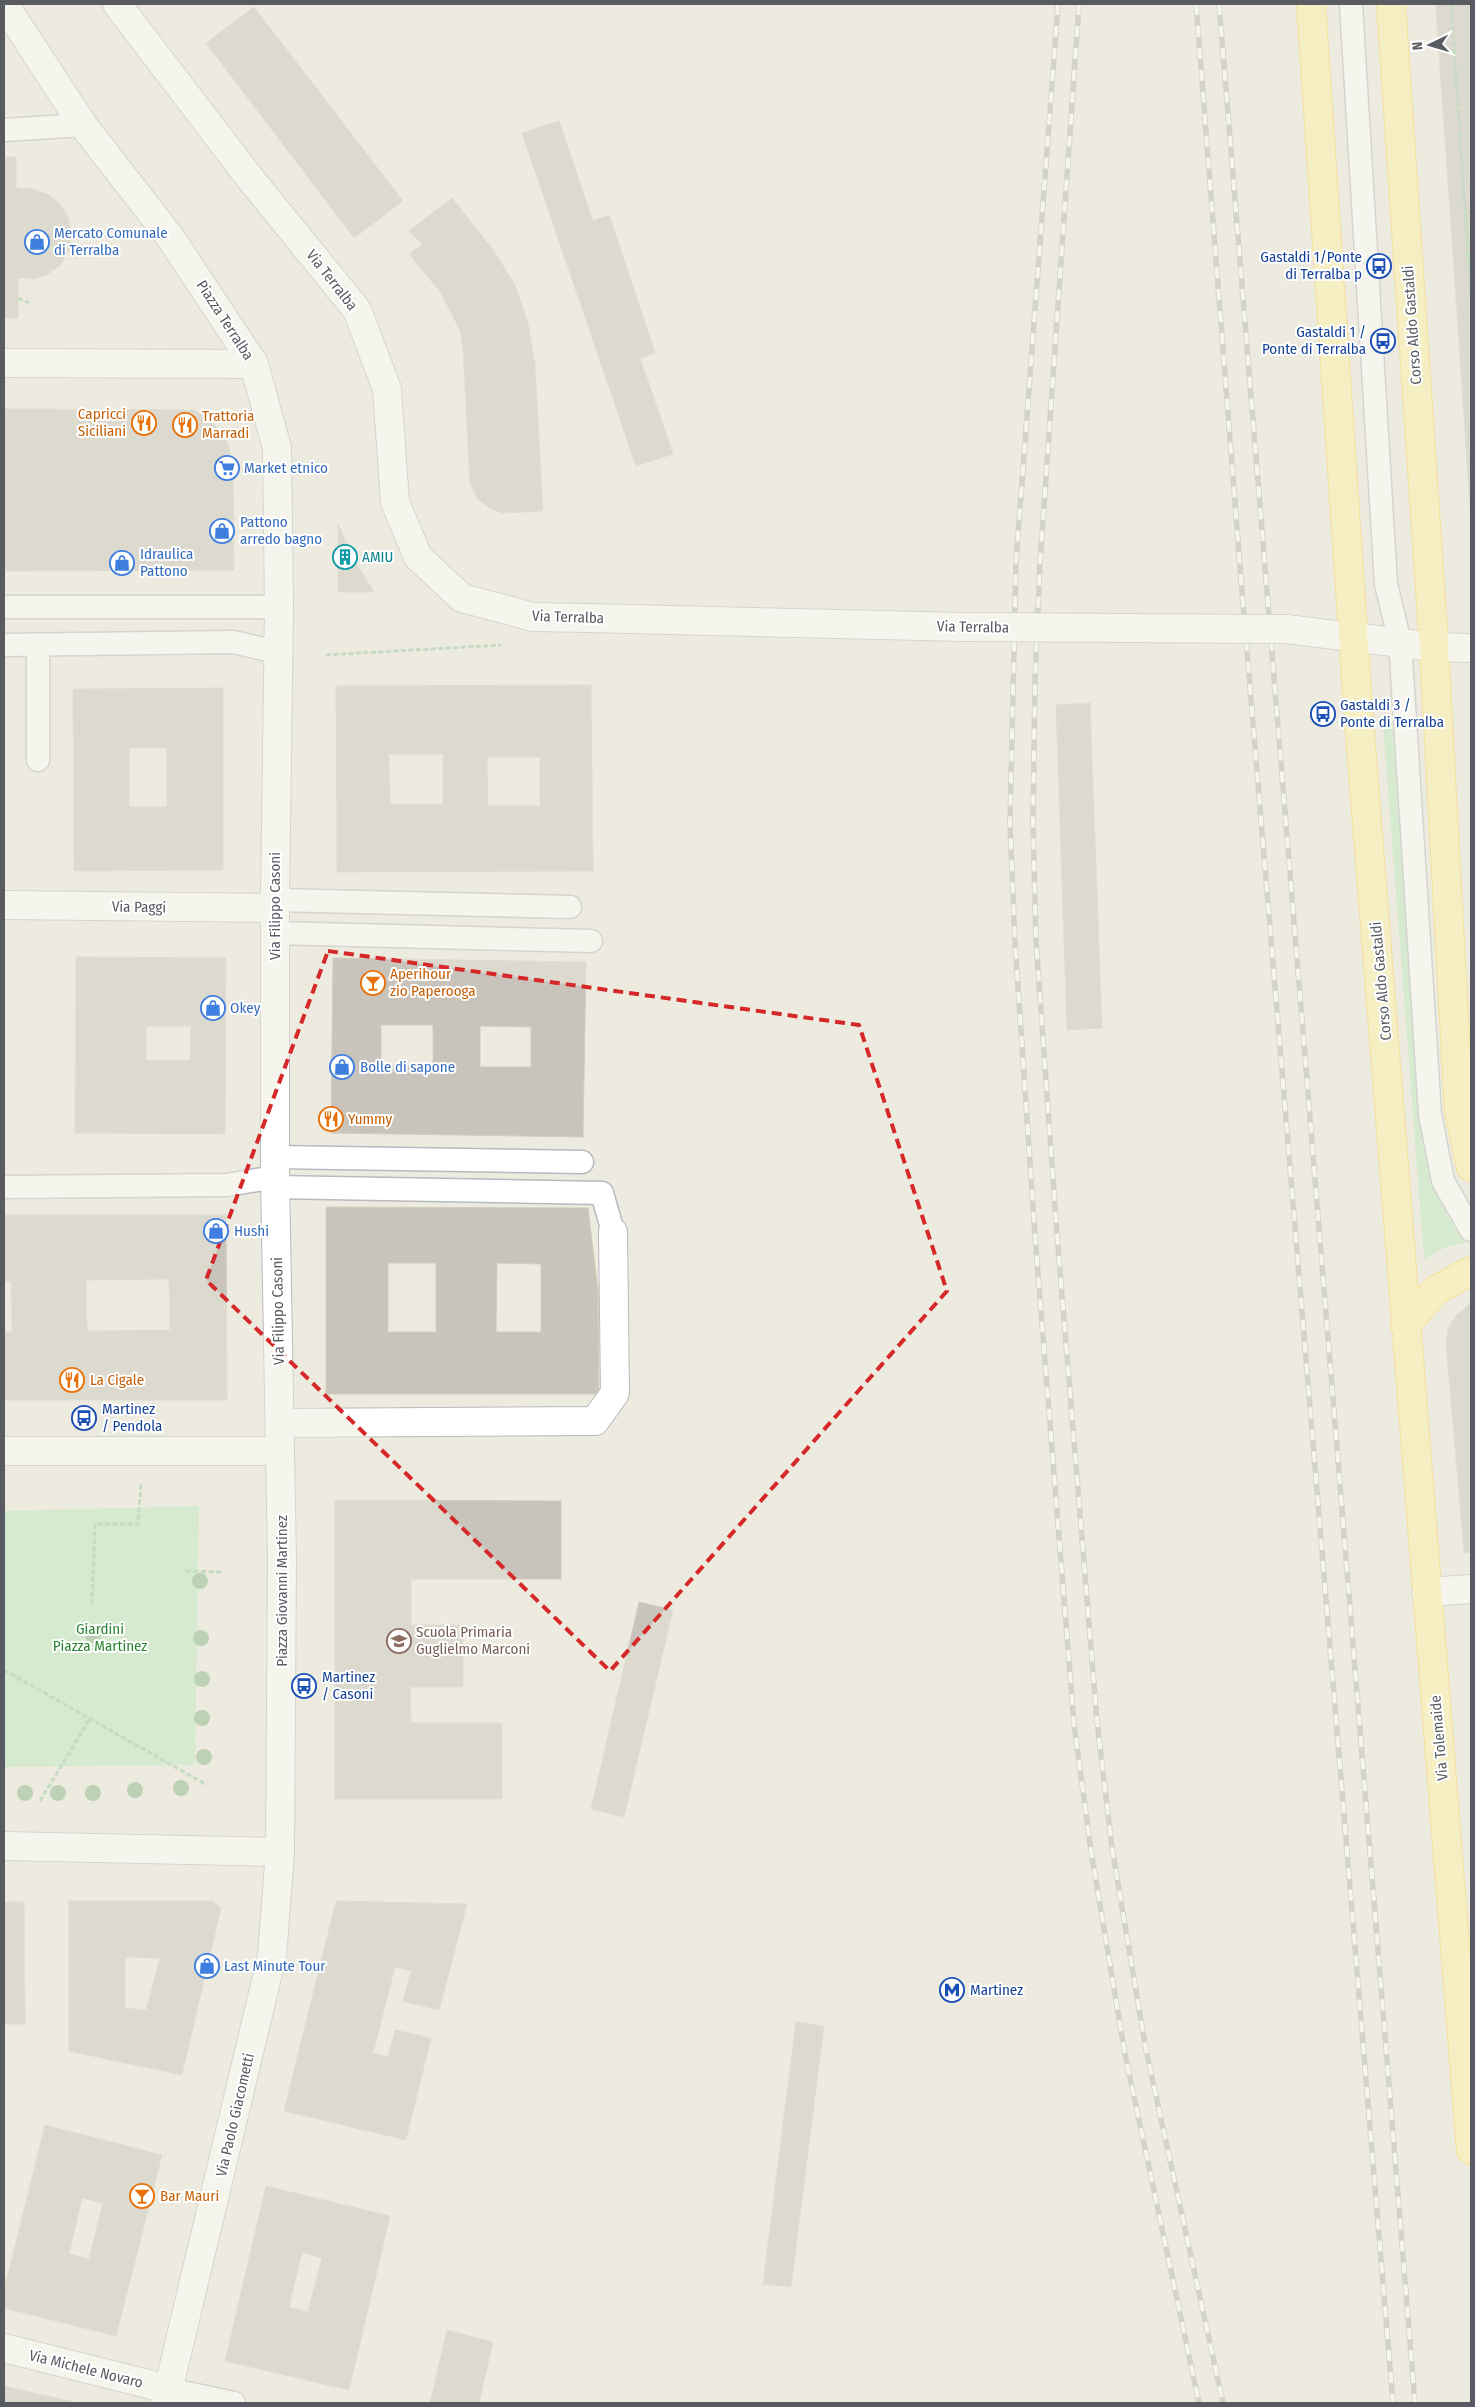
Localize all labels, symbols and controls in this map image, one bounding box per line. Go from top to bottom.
north arrow [1405,20,1455,70]
text: N [1409,41,1426,51]
place label: Mercato Comunale di Terralba [54,224,168,259]
shop icon: Mercato Comunale di Terralba [24,229,50,255]
street label: Via Terralba [303,246,361,314]
place label: Gastaldi 1/Ponte di Terralba p [1260,248,1362,283]
bus stop icon: Gastaldi 1/Ponte di Terralba p [1366,253,1392,279]
street label: Corso Aldo Gastaldi [1399,265,1425,385]
street label: Piazza Terralba [193,277,257,363]
place label: Gastaldi 1 / Ponte di Terralba [1262,323,1366,358]
bus stop icon: Gastaldi 1 / Ponte di Terralba [1370,328,1396,354]
place label: Capricci Siciliani [78,405,126,440]
place label: Trattoria Marradi [202,407,254,442]
restaurant icon: Capricci Siciliani [131,410,157,436]
restaurant icon: Trattoria Marradi [172,412,198,438]
supermarket icon: Market etnico [214,455,240,481]
place label: Market etnico [244,459,328,477]
place label: Pattono arredo bagno [240,513,322,548]
shop icon: Pattono arredo bagno [209,518,235,544]
building icon: AMIU [332,544,358,570]
place label: Idraulica Pattono [140,545,193,580]
place label: AMIU [362,548,393,566]
shop icon: Idraulica Pattono [109,550,135,576]
street label: Via Terralba [532,607,604,627]
street label: Via Terralba [937,617,1009,637]
place label: Gastaldi 3 / Ponte di Terralba [1340,696,1444,731]
bus stop icon: Gastaldi 3 / Ponte di Terralba [1310,701,1336,727]
street label: Via Filippo Casoni [266,852,284,960]
street label: Via Paggi [112,898,166,916]
street label: Corso Aldo Gastaldi [1367,921,1395,1041]
place label: Aperihour zio Paperooga [390,965,476,1000]
bar icon: Aperihour zio Paperooga [360,970,386,996]
shop icon: Okey [200,995,226,1021]
place label: Okey [230,999,261,1017]
shop icon: Bolle di sapone [329,1054,355,1080]
place label: Bolle di sapone [360,1058,455,1076]
restaurant icon: Yummy [318,1106,344,1132]
place label: Yummy [348,1110,393,1128]
shop icon: Hushi [203,1218,229,1244]
place label: Hushi [234,1222,269,1240]
street label: Via Filippo Casoni [268,1257,288,1365]
restaurant icon: La Cigale [59,1367,85,1393]
place label: La Cigale [90,1371,144,1389]
place label: Martinez / Pendola [102,1400,162,1435]
bus stop icon: Martinez / Pendola [71,1405,97,1431]
street label: Piazza Giovanni Martinez [273,1515,291,1667]
park label: Giardini Piazza Martinez [53,1620,147,1655]
place label: Scuola Primaria Guglielmo Marconi [416,1623,530,1658]
school or university icon: Scuola Primaria Guglielmo Marconi [386,1628,412,1654]
place label: Martinez / Casoni [322,1668,375,1703]
bus stop icon: Martinez / Casoni [291,1673,317,1699]
street label: Via Tolemaide [1426,1695,1452,1781]
shop icon: Last Minute Tour [194,1953,220,1979]
place label: Last Minute Tour [224,1957,326,1975]
metro station icon: Martinez [939,1977,965,2003]
place label: Martinez [970,1981,1023,1999]
street label: Via Paolo Giacometti [212,2051,258,2179]
bar icon: Bar Mauri [129,2183,155,2209]
place label: Bar Mauri [160,2187,219,2205]
street label: Via Michele Novaro [27,2346,145,2392]

